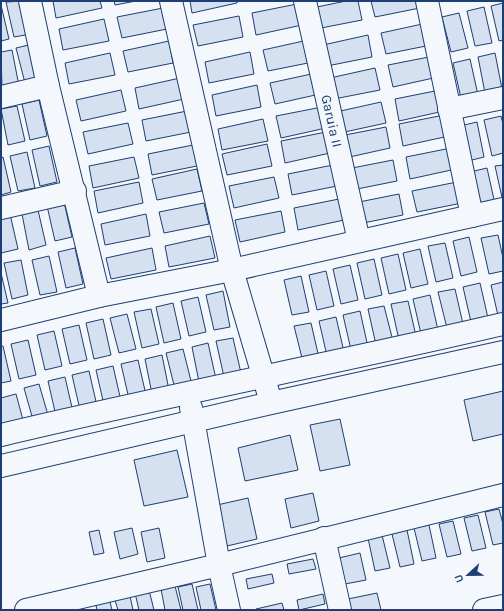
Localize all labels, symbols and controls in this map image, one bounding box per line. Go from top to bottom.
street label: Garuia II [318,93,346,149]
north arrow [448,555,488,595]
text: U [452,573,467,585]

